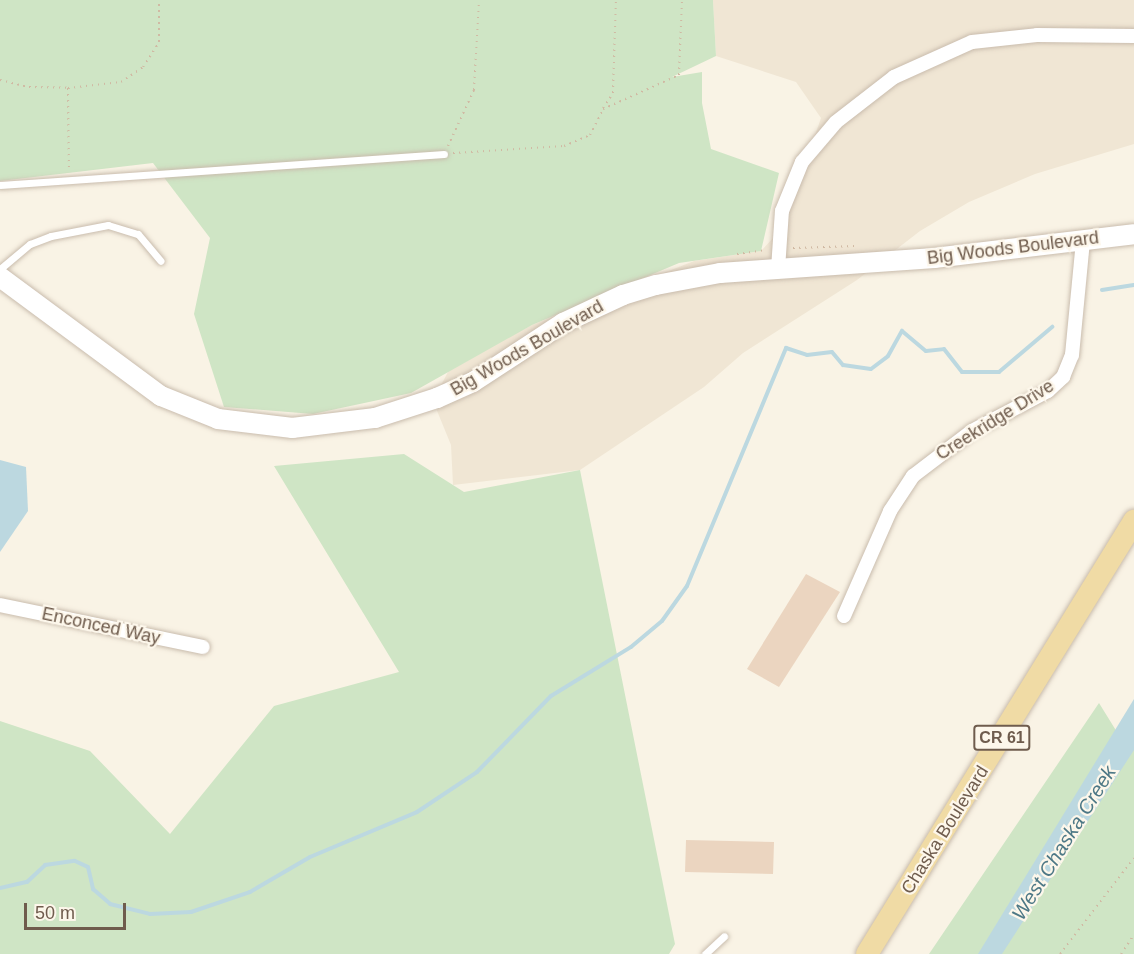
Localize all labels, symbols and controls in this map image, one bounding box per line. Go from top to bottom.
street label: Big Woods Boulevard [926,227,1100,269]
street label: Big Woods Boulevard [447,295,607,401]
street label: Creekridge Drive [932,375,1058,465]
street label: Enconced Way [40,603,162,649]
road number: CR 61 [972,725,1032,751]
water label: West Chaska Creek [1007,761,1121,925]
street label: Chaska Boulevard [897,762,993,898]
scale bar [27,891,129,929]
text: 50 m [35,903,75,923]

